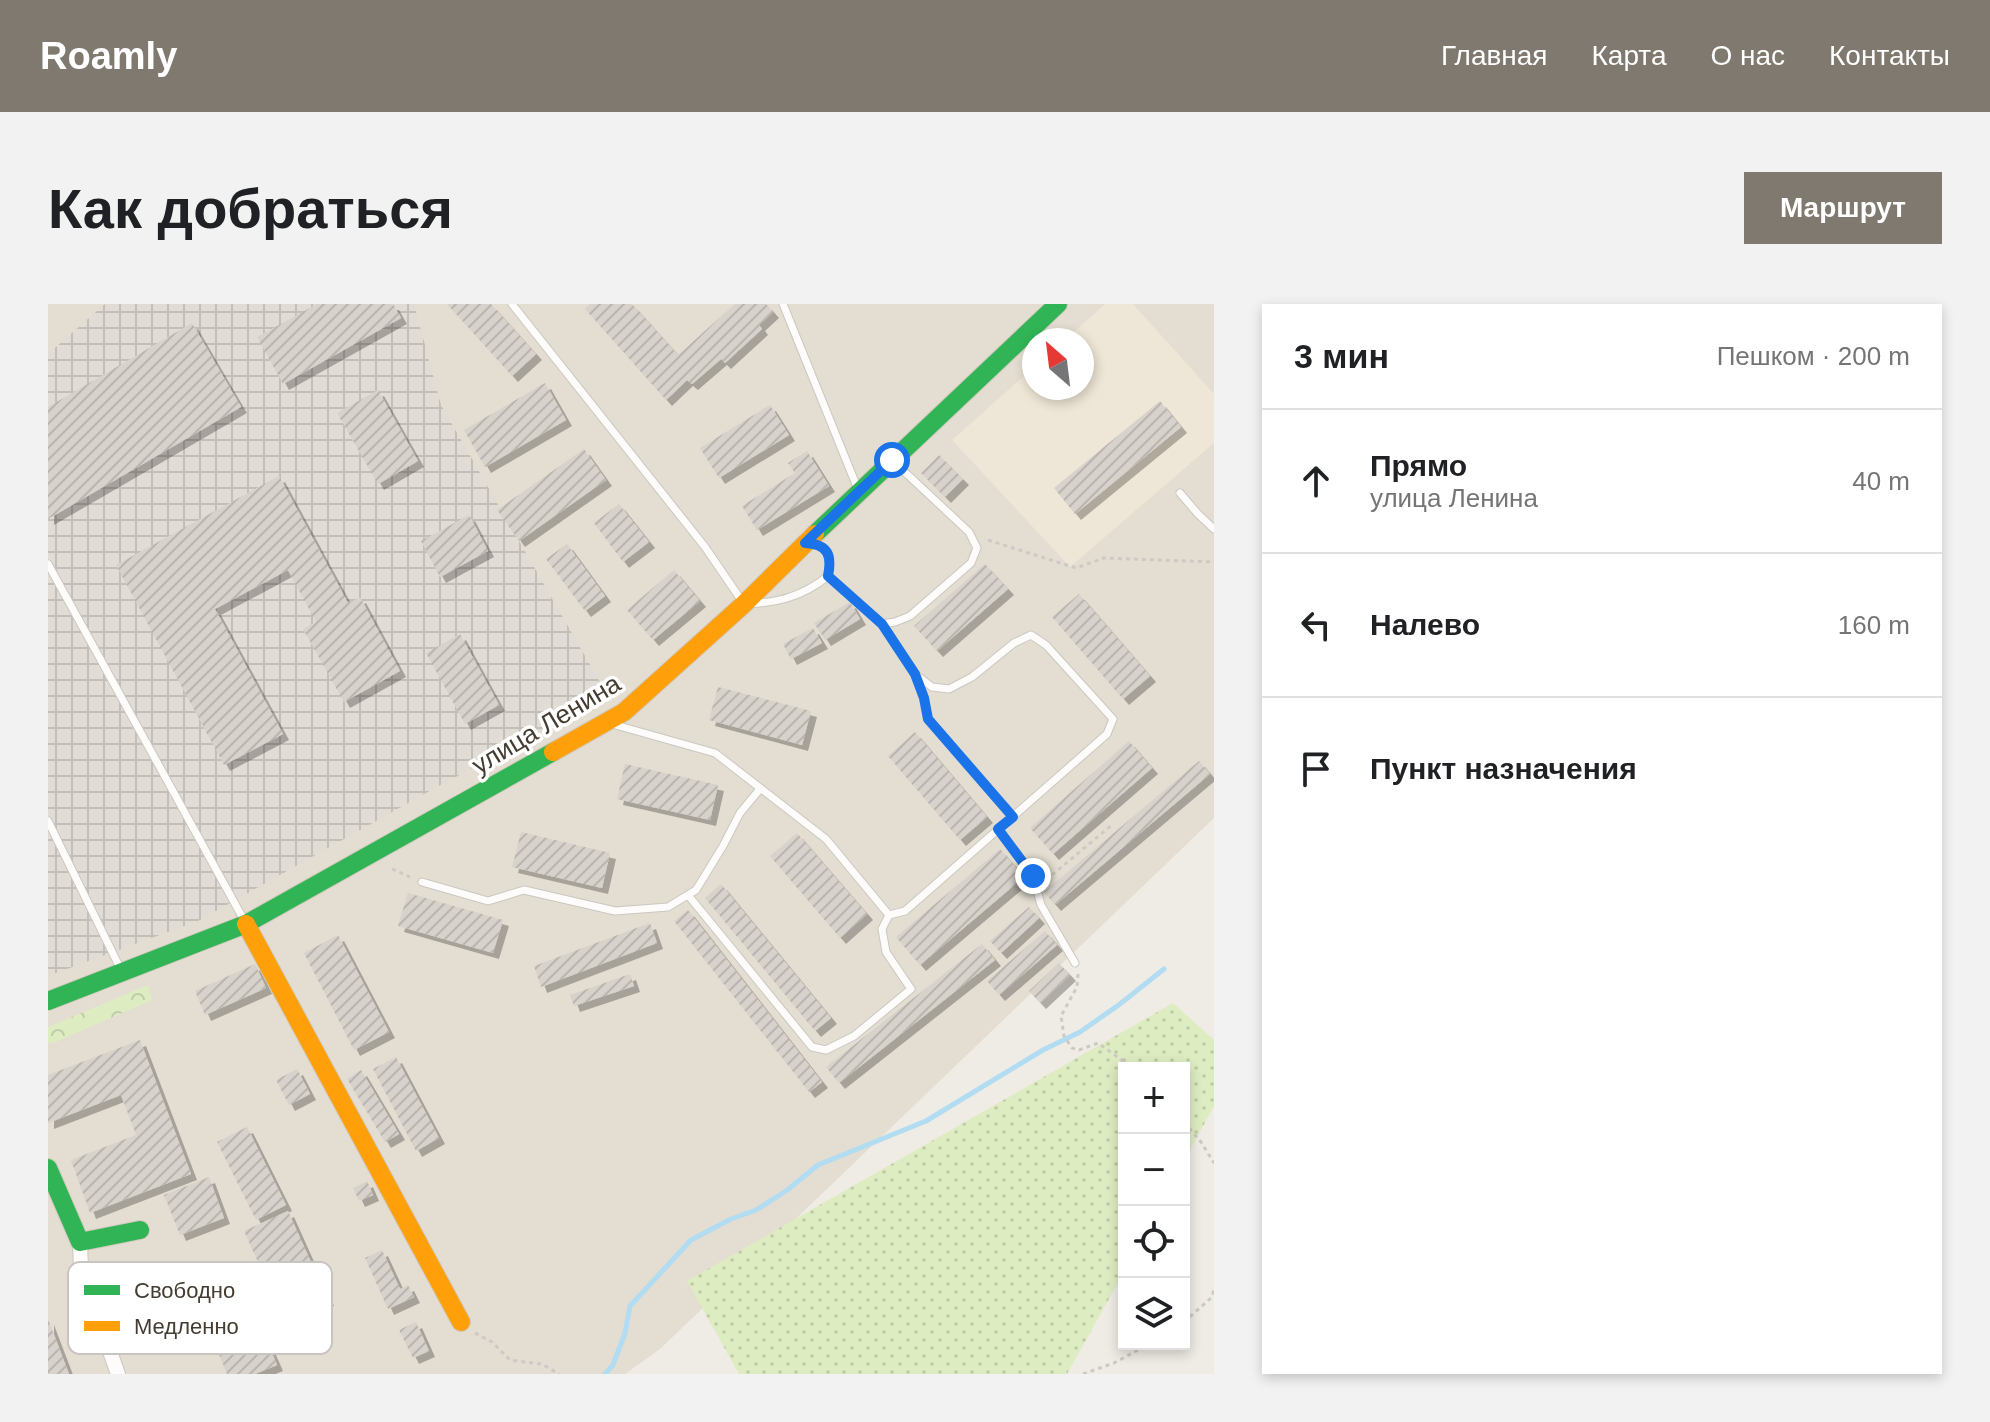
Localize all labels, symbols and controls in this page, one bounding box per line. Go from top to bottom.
text: Roamly [40,35,177,77]
text: Главная [1441,40,1548,71]
text: Карта [1592,40,1666,71]
text: О нас [1710,40,1785,71]
text: Контакты [1829,40,1950,71]
button: Маршрут [1744,172,1942,244]
text: Как добраться [48,177,453,240]
north arrow [1022,328,1094,400]
text: 3 мин [1294,337,1389,375]
text: Пешком · 200 m [1717,341,1910,371]
route start [874,442,910,478]
text: Прямо [1370,449,1467,482]
icon: ahead [1294,459,1338,503]
text: 40 m [1852,466,1910,496]
text: улица Ленина [1370,483,1538,513]
icon: left [1294,603,1338,647]
text: Налево [1370,608,1480,641]
text: 160 m [1838,610,1910,640]
street label: улица Ленина [466,668,626,780]
icon: arrive [1294,747,1338,791]
text: Пункт назначения [1370,752,1637,785]
route end [1015,858,1051,894]
map controls [1118,1062,1190,1350]
button: + [1118,1062,1190,1134]
button: − [1118,1134,1190,1206]
button: locate [1118,1206,1190,1278]
legend [68,1262,332,1354]
text: Свободно [134,1278,235,1303]
button: layers [1118,1278,1190,1350]
text: Медленно [134,1314,239,1339]

